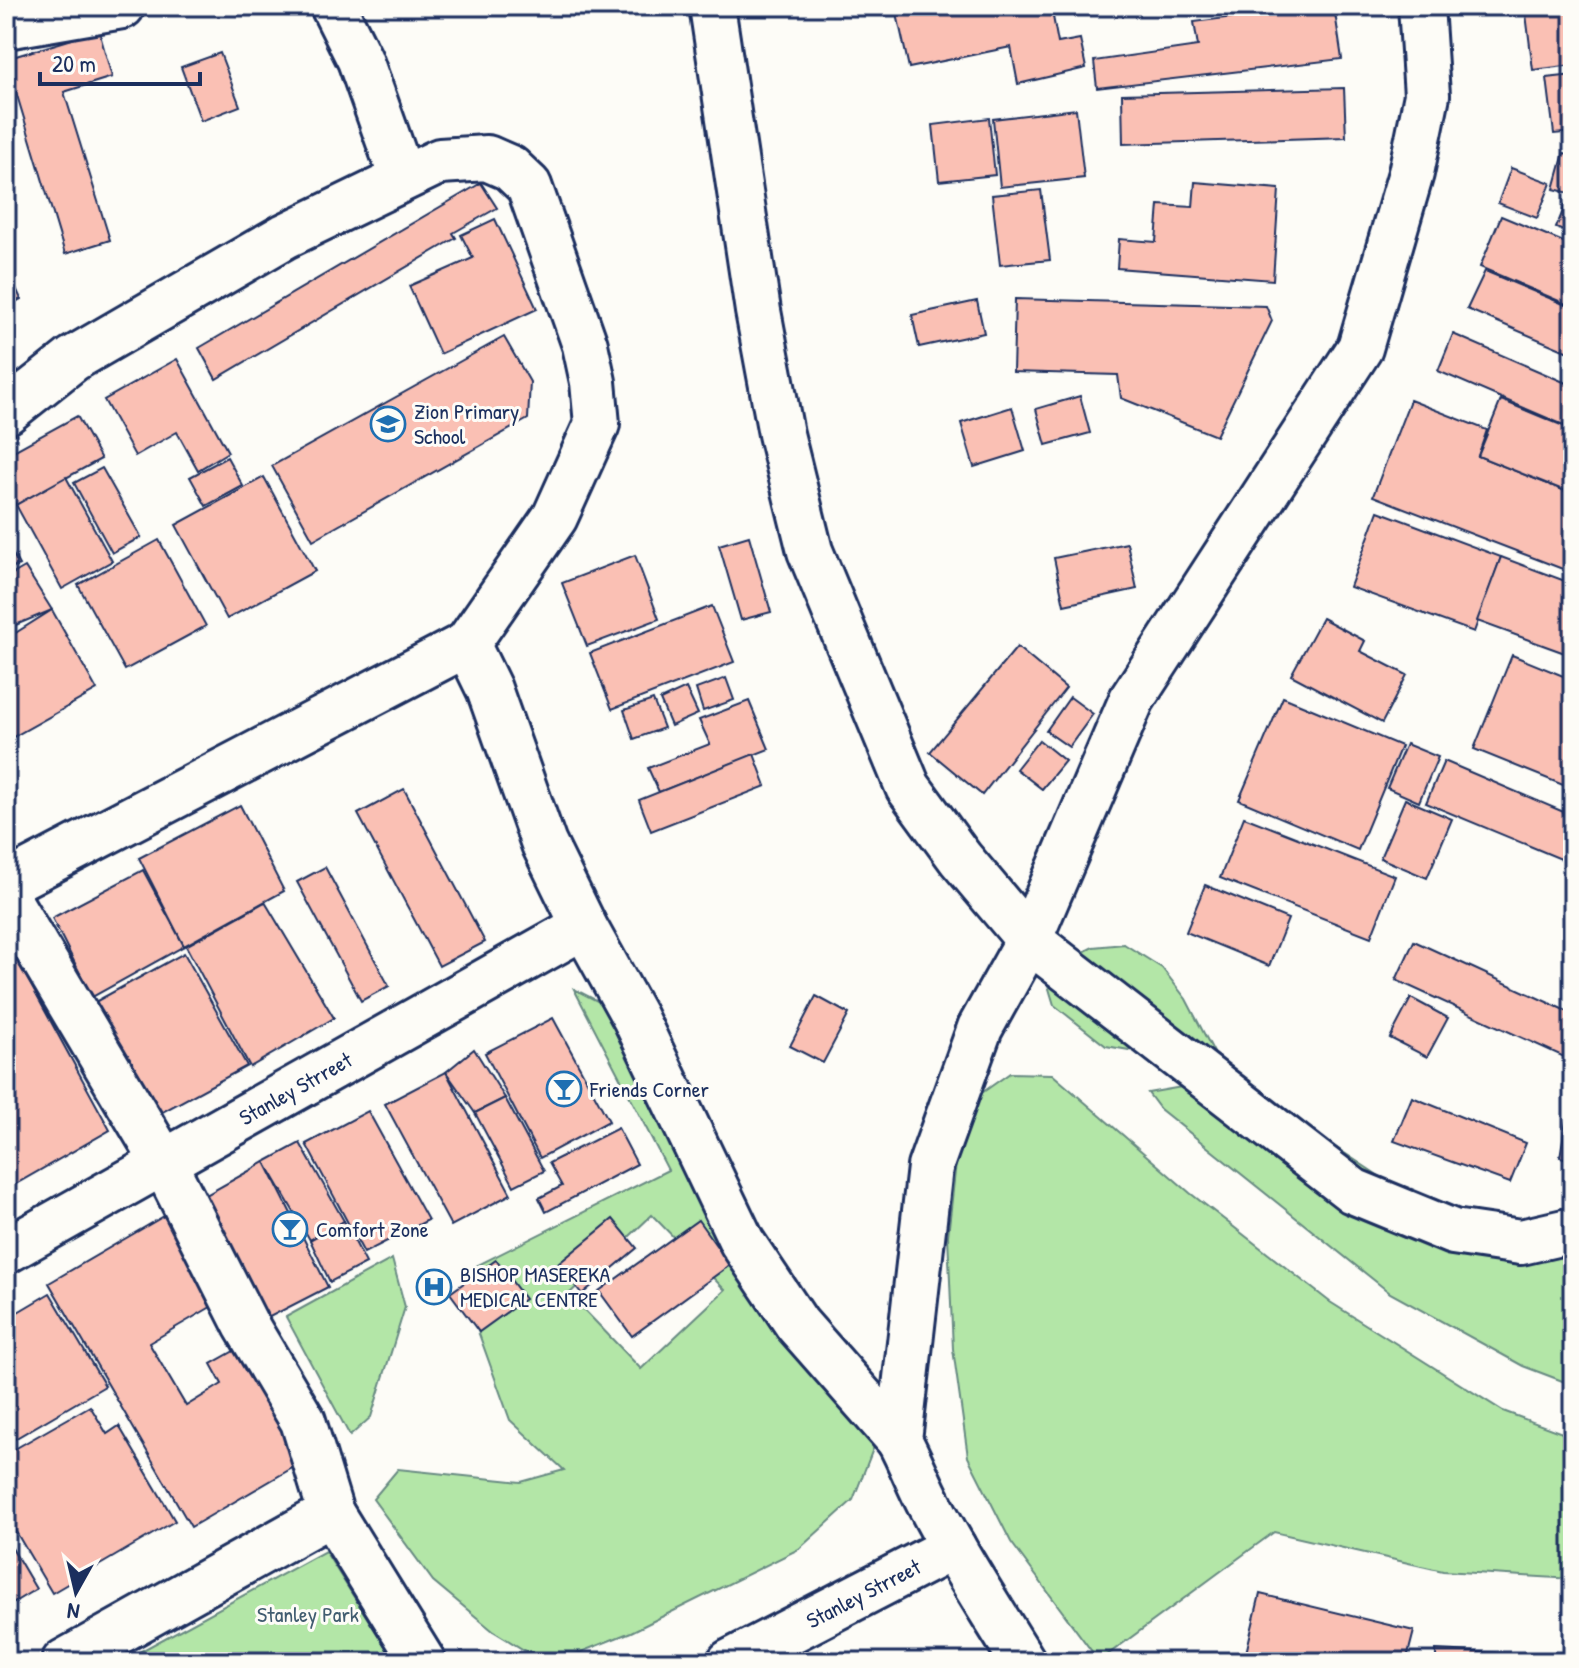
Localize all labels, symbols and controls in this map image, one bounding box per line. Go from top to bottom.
scale bar [40,36,200,86]
text: 20 m [52,47,96,79]
place label: Zion Primary School [414,396,519,451]
school or university icon: Zion Primary School [369,405,407,443]
street label: Stanley Strreet [234,1044,358,1132]
bar icon: Friends Corner [545,1070,583,1108]
place label: Friends Corner [589,1074,710,1104]
bar icon: Comfort Zone [271,1210,309,1248]
place label: Comfort Zone [316,1214,429,1244]
place label: BISHOP MASEREKA MEDICAL CENTRE [460,1259,610,1314]
hospital icon: BISHOP MASEREKA MEDICAL CENTRE [415,1268,453,1306]
street label: Stanley Strreet [801,1551,926,1635]
north arrow [36,1552,116,1632]
text: N [65,1596,81,1627]
park label: Stanley Park [257,1599,359,1629]

